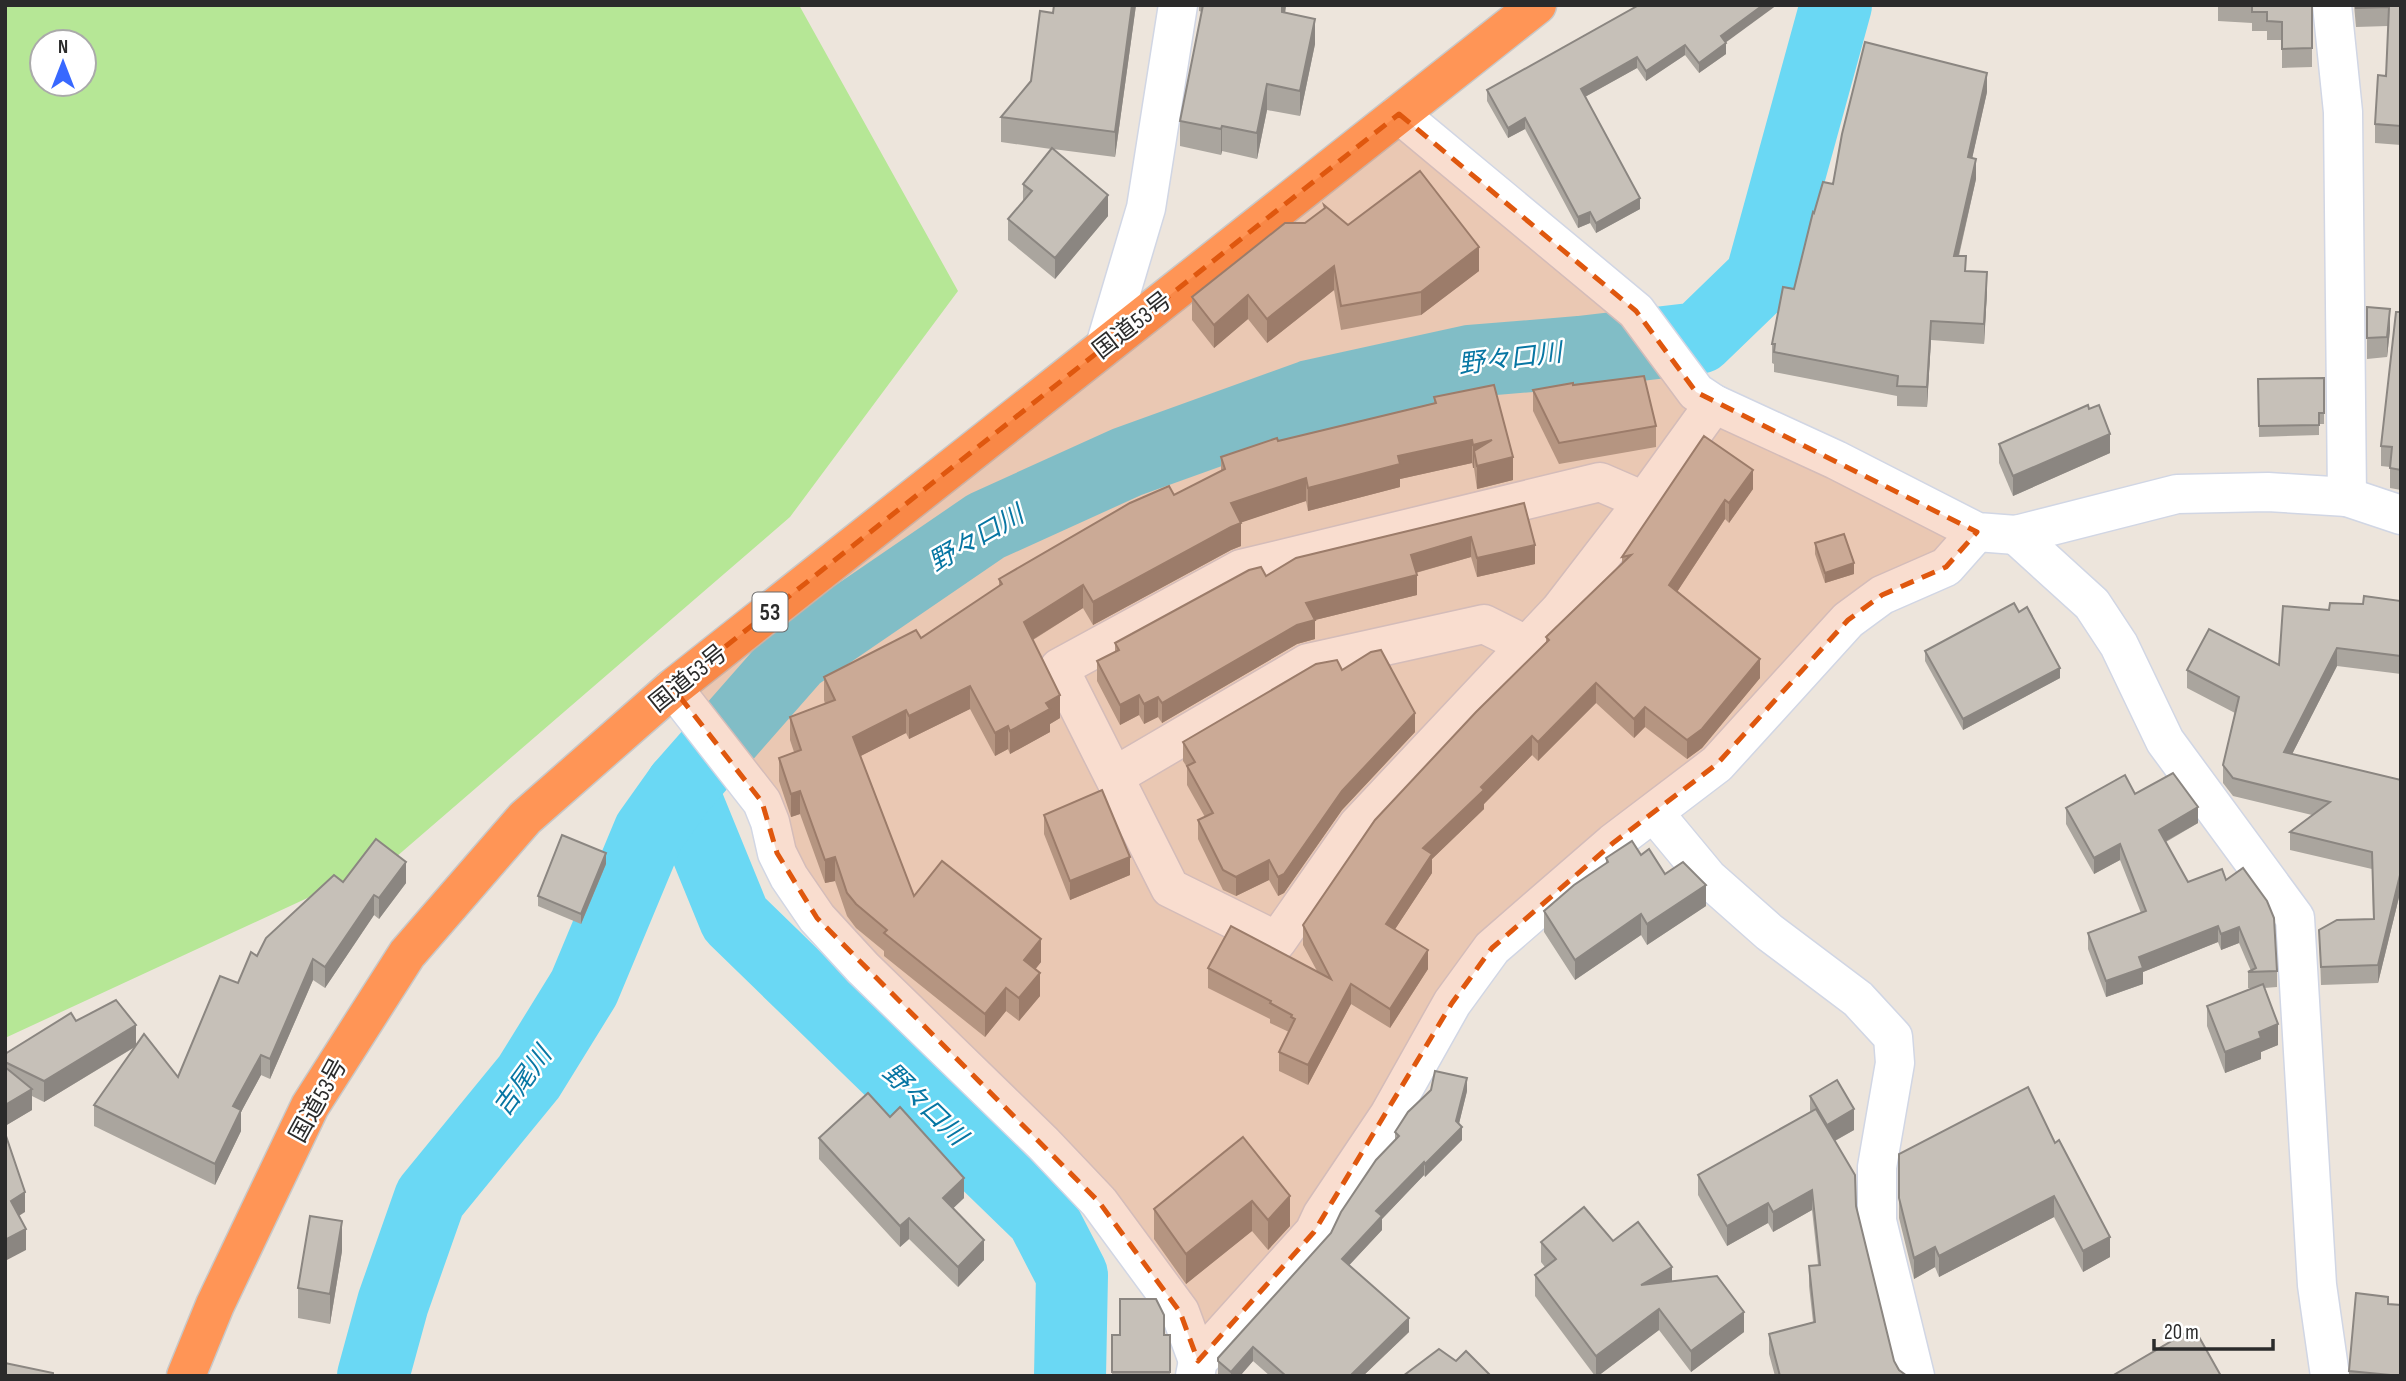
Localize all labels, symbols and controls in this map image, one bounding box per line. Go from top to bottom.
north arrow [28,28,98,98]
text: N [58,36,68,59]
street label: 国道53号 [1087,286,1177,365]
water label: 野々口川 [1457,337,1567,381]
water label: 野々口川 [924,498,1032,579]
road number: 53 [752,592,788,632]
street label: 国道53号 [644,638,733,719]
water label: 吉尾川 [488,1039,560,1123]
street label: 国道53号 [284,1053,353,1147]
water label: 野々口川 [876,1058,974,1154]
scale bar [2154,1308,2273,1352]
text: 20 m [2164,1320,2199,1345]

